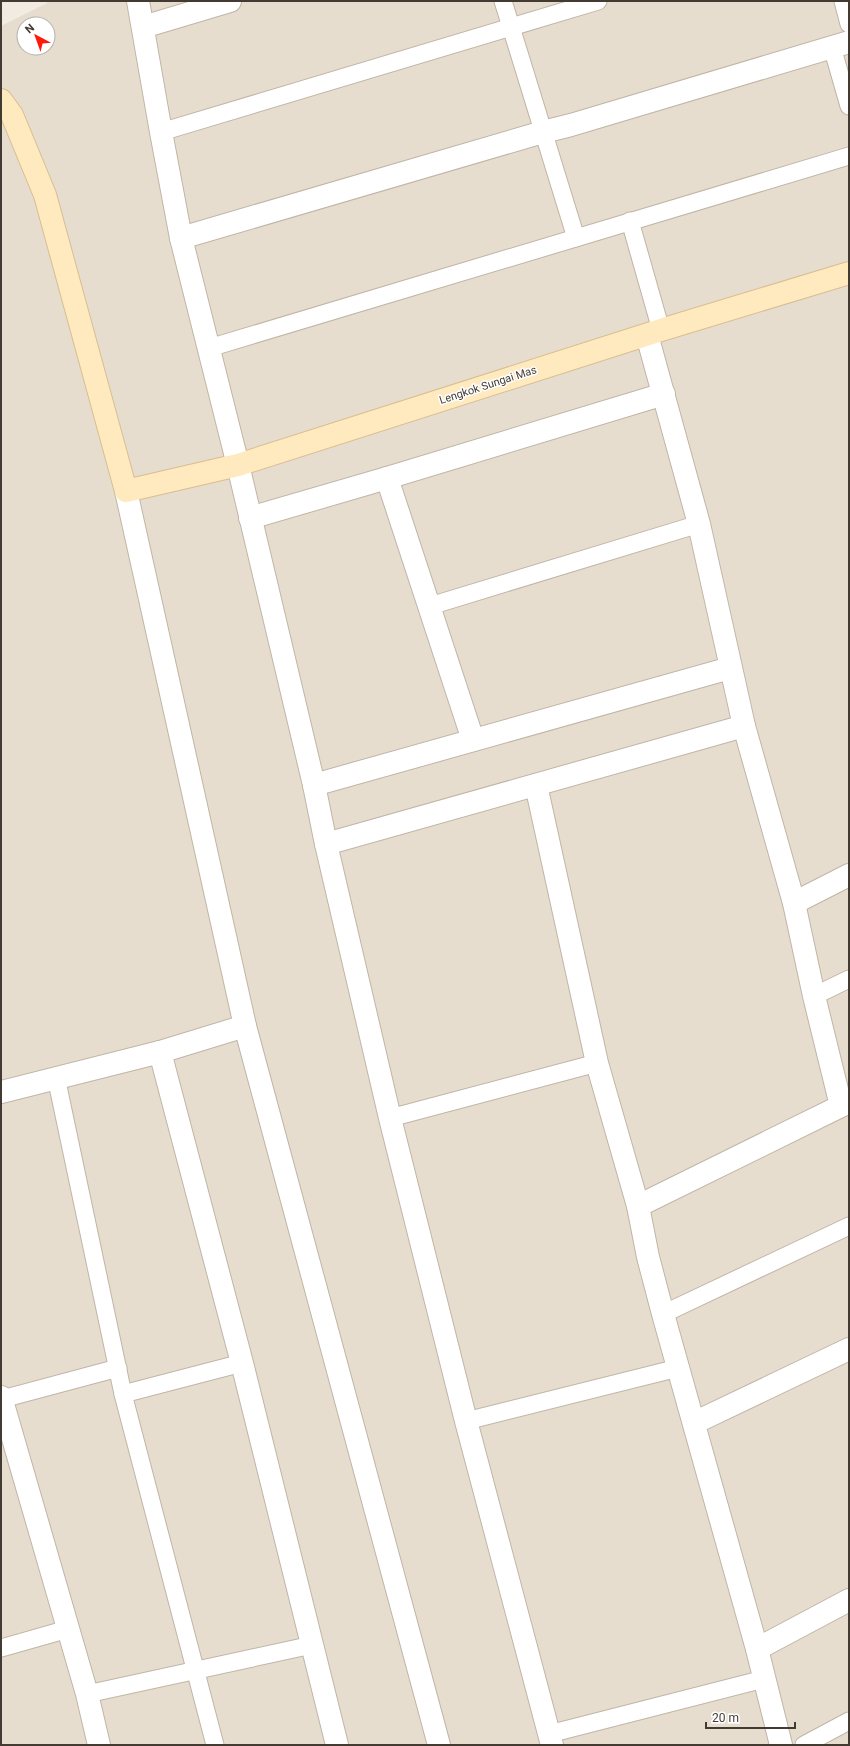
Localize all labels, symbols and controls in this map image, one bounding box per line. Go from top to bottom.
north arrow [16,16,56,56]
text: N [23,21,37,36]
street label: Lengkok Sungai Mas [438,363,539,407]
scale bar [706,1704,795,1730]
text: 20 m [712,1711,739,1725]

